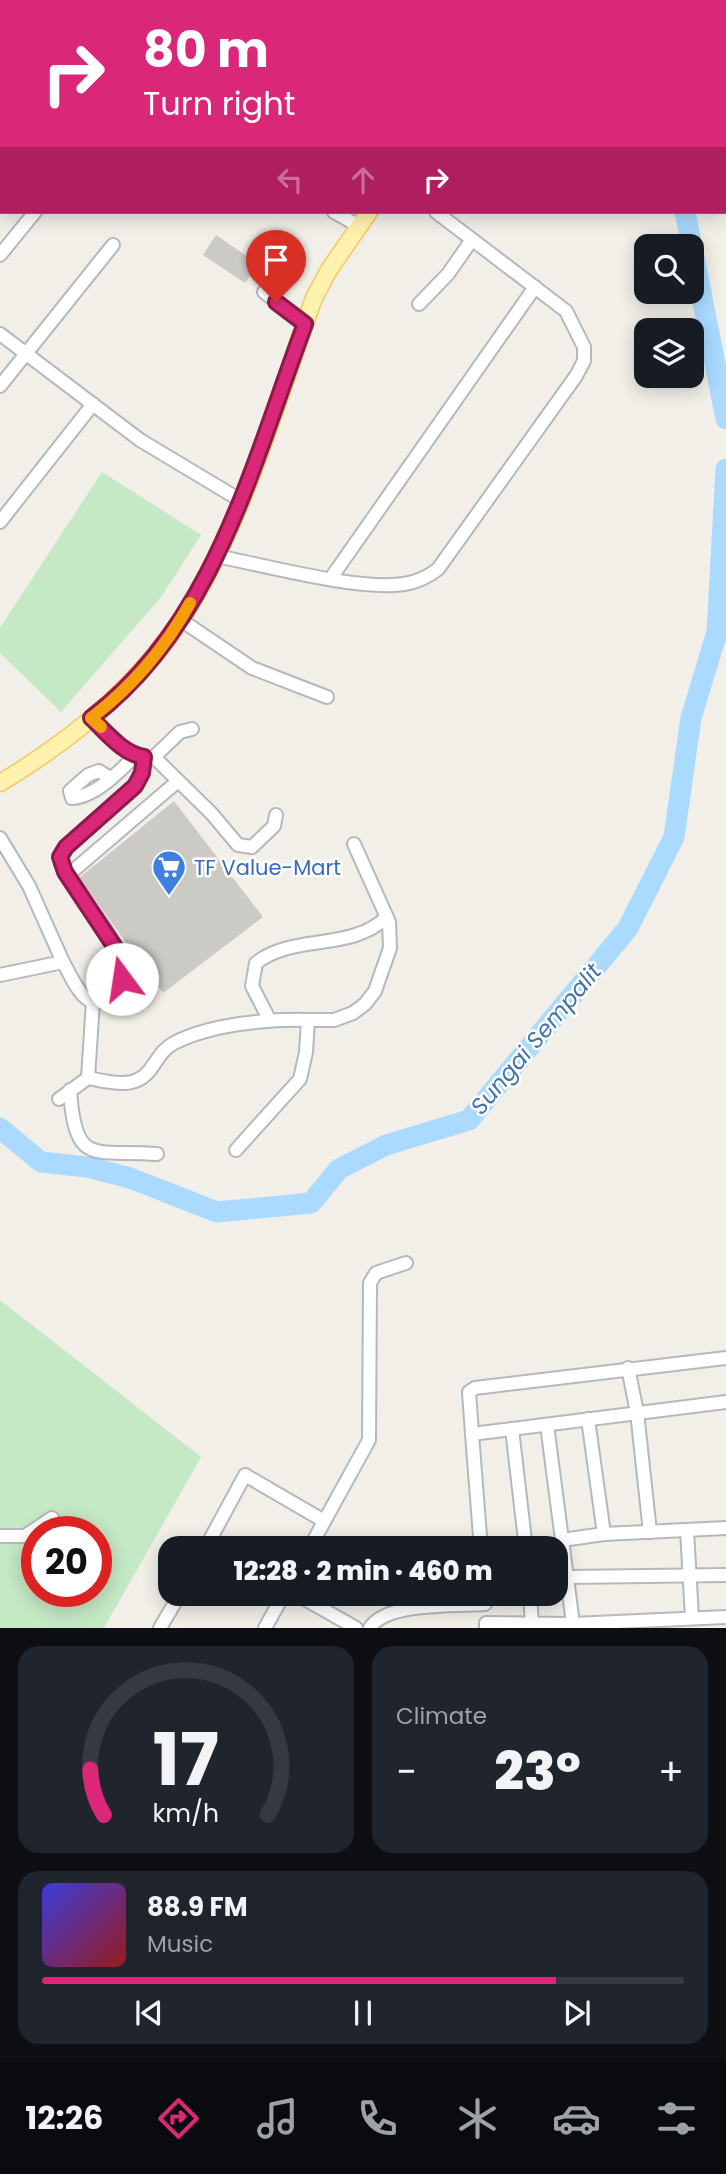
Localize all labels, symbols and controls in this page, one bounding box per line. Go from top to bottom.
text: 80 m [143,16,269,84]
icon: right [28,28,119,119]
text: Turn right [143,81,295,126]
icon: left [271,161,309,199]
icon: ahead [344,161,382,199]
icon: right [417,161,455,199]
pin [246,230,306,302]
map controls [634,234,704,388]
button: search [634,234,704,304]
icon: arrive [257,241,295,279]
button: layers [634,318,704,388]
supermarket icon: TF Value-Mart [150,848,188,897]
place label: TF Value-Mart [194,853,341,882]
position arrow [85,942,159,1016]
water label: Sungai Sempalit [463,956,609,1122]
speed limit sign: 20 [21,1516,112,1607]
text: 12:28 · 2 min · 460 m [234,1553,492,1589]
text: Climate [396,1700,487,1732]
text: 17 [153,1710,219,1811]
text: 23° [494,1735,581,1808]
text: − [396,1745,417,1798]
text: + [658,1745,684,1798]
text: km/h [153,1796,219,1831]
text: 88.9 FM [147,1889,248,1925]
text: Music [147,1928,213,1960]
icon: previous [130,1994,168,2032]
icon: pause [344,1994,382,2032]
icon: next [558,1994,596,2032]
icon: directions [154,2094,203,2143]
icon: music [253,2094,302,2143]
icon: phone [353,2094,402,2143]
icon: climate [453,2094,502,2143]
icon: car [552,2094,601,2143]
icon: filters [652,2094,701,2143]
text: 12:26 [25,2095,103,2140]

